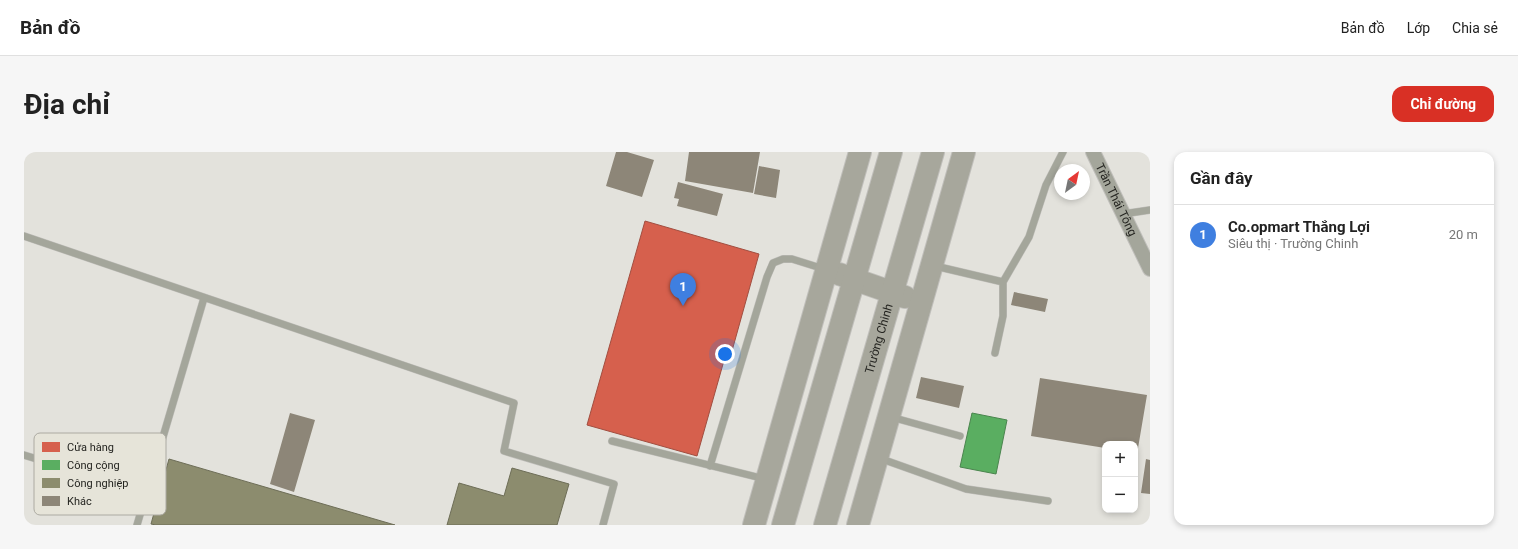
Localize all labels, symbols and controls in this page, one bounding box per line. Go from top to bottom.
text: Bản đồ [20,16,80,39]
text: Bản đồ [1341,20,1385,36]
text: Lớp [1407,20,1430,36]
text: Chia sẻ [1452,20,1498,36]
button: Chỉ đường [1392,86,1494,122]
text: Địa chỉ [24,88,110,121]
street label: Trần Thái Tông [1093,161,1140,238]
north arrow [1054,164,1090,200]
text: Gần đây [1190,168,1253,188]
text: Co.opmart Thắng Lợi [1228,218,1370,236]
text: 1 [1199,227,1207,242]
text: 20 m [1449,227,1478,242]
text: Siêu thị · Trường Chinh [1228,236,1358,251]
pin: 1 [670,273,696,306]
street label: Trường Chinh [862,302,896,375]
your location [715,344,735,364]
legend [34,433,166,515]
text: Cửa hàng [67,441,114,454]
map controls [1102,441,1138,513]
button: + [1102,441,1138,477]
text: Công cộng [67,459,120,472]
text: Công nghiệp [67,477,128,490]
button: − [1102,477,1138,513]
text: Khác [67,495,92,508]

